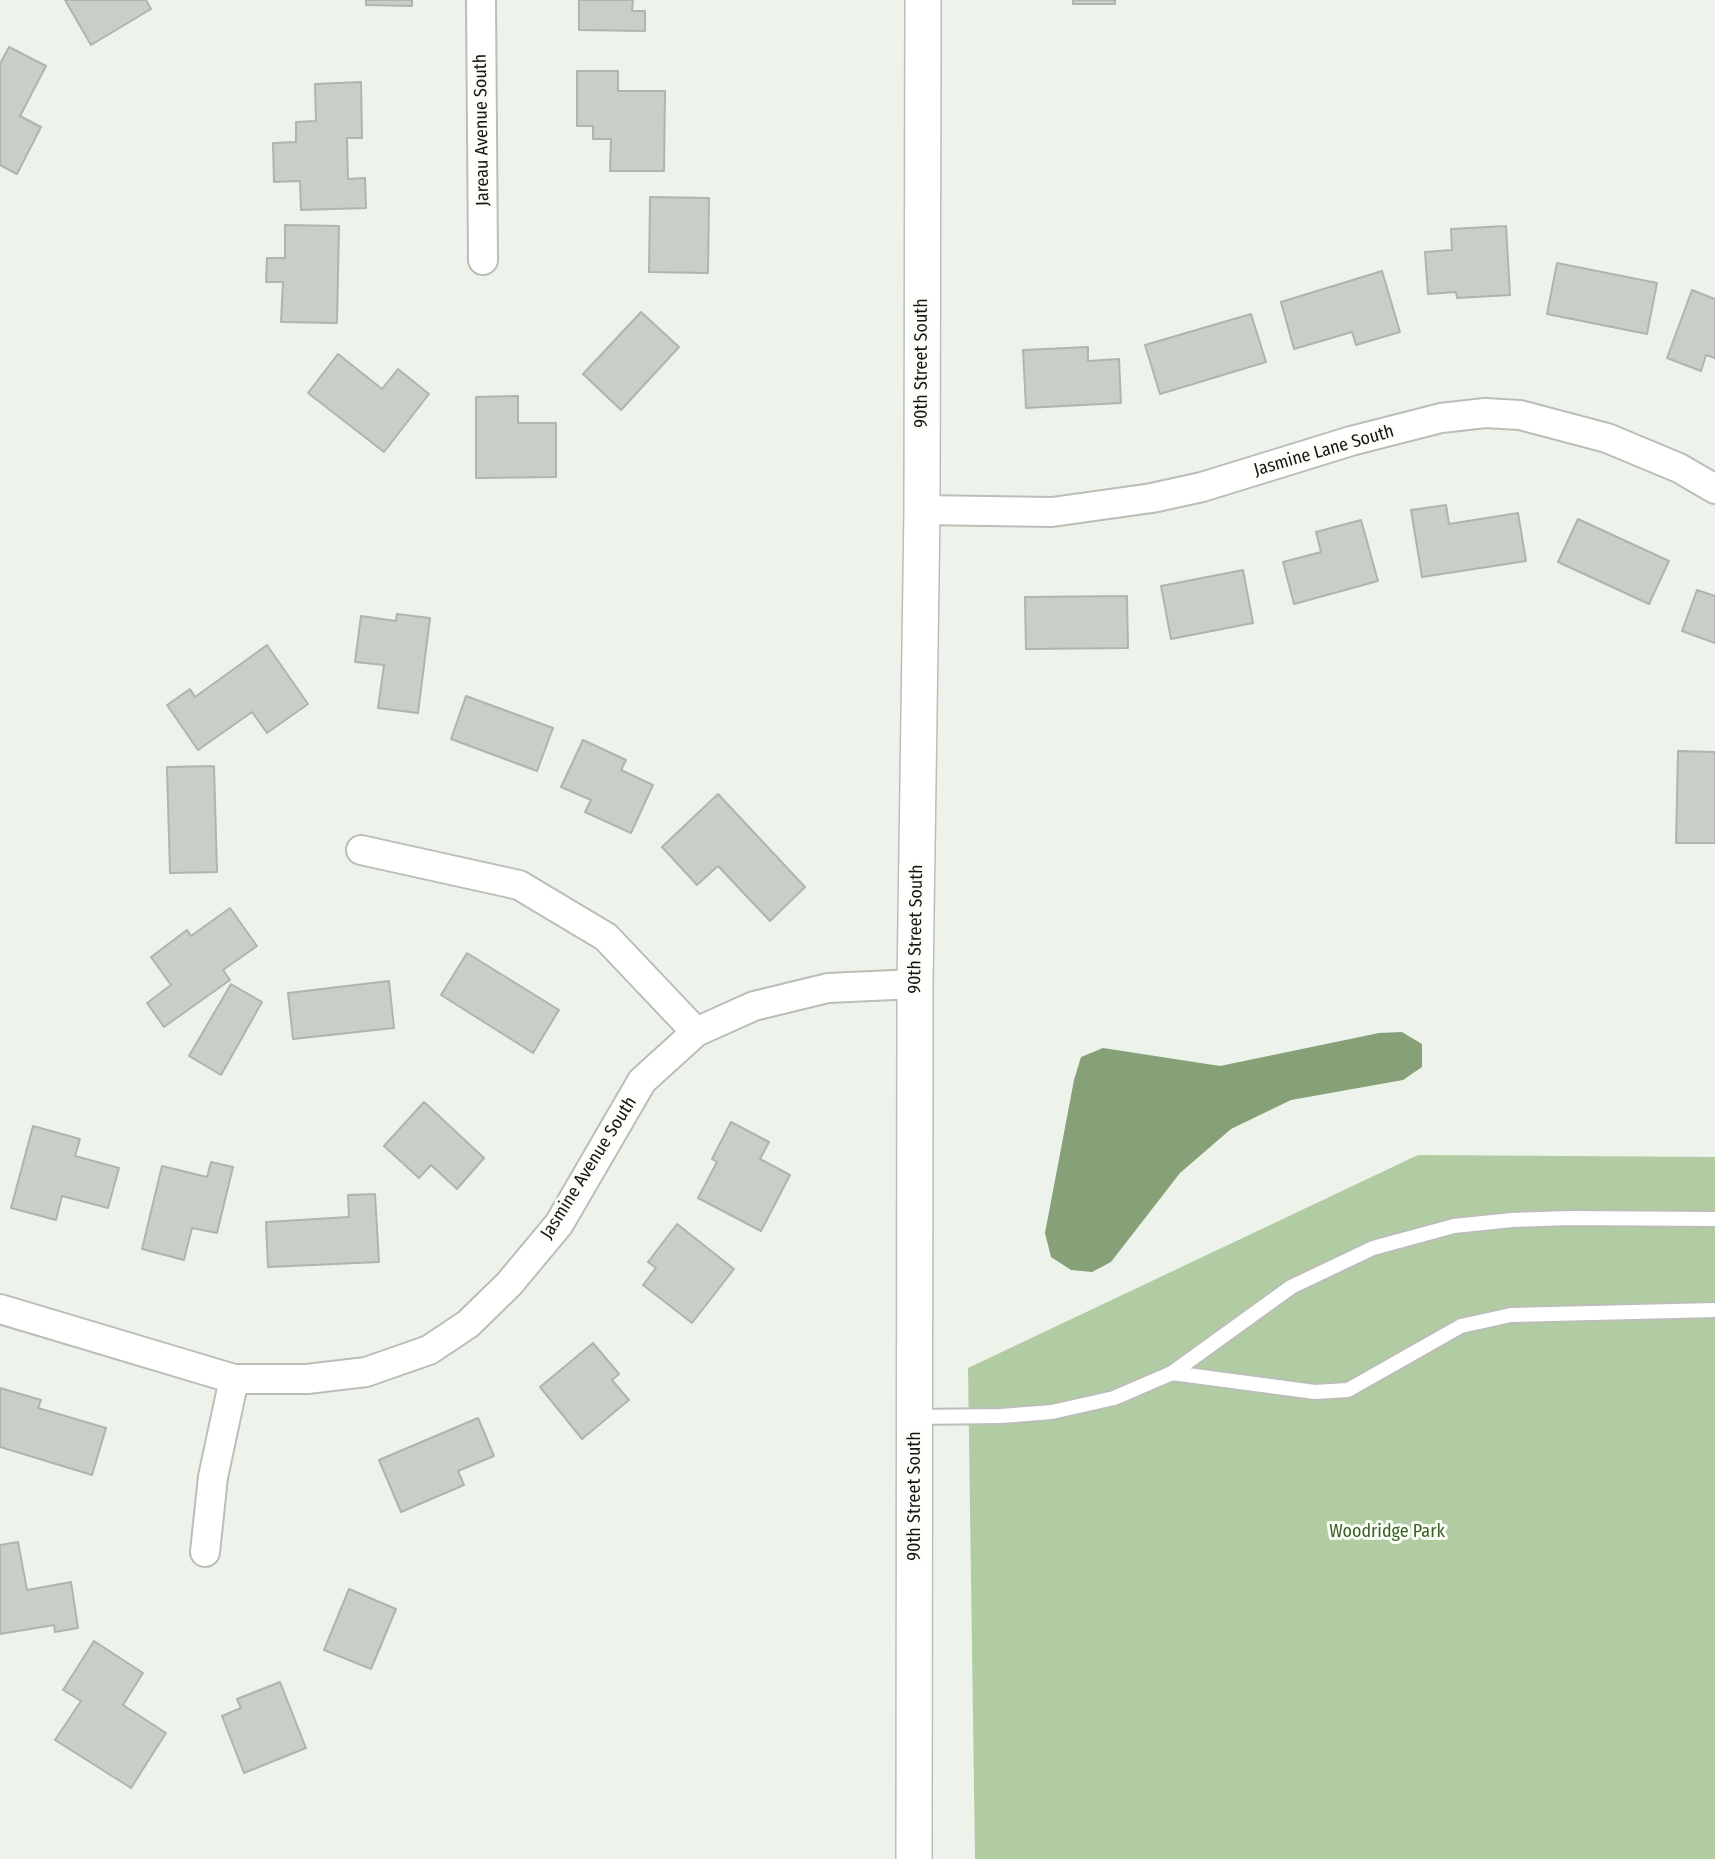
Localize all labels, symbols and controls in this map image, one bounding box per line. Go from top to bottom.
street label: Jareau Avenue South [470,54,494,206]
street label: 90th Street South [911,298,933,428]
street label: Jasmine Lane South [1251,421,1397,481]
street label: 90th Street South [904,864,928,994]
street label: Jasmine Avenue South [536,1093,642,1243]
street label: 90th Street South [904,1431,926,1561]
park label: Woodridge Park [1329,1521,1445,1543]

